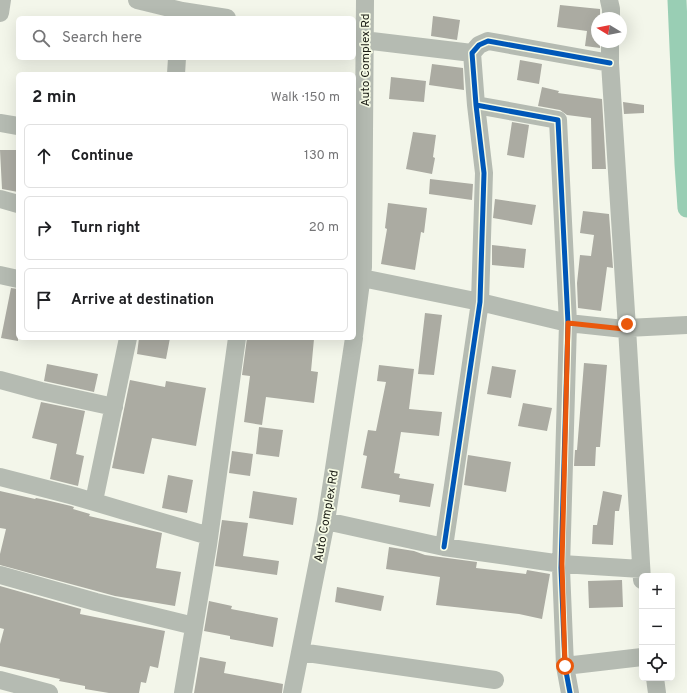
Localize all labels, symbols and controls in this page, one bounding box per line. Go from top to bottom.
north arrow [591,12,627,48]
street label: Auto Complex Rd [358,13,374,107]
search box [16,16,356,60]
icon: search [30,27,52,49]
text: Search here [62,29,142,48]
text: 2 min [32,87,76,109]
text: Walk · 150 m [271,90,340,106]
icon: ahead [33,145,55,167]
text: Continue [71,147,133,166]
text: 130 m [304,148,339,164]
icon: right [33,217,55,239]
text: Turn right [71,219,140,238]
text: 20 m [309,220,339,236]
icon: arrive [33,289,55,311]
text: Arrive at destination [71,291,214,310]
route end [618,315,636,333]
street label: Auto Complex Rd [311,469,343,563]
map controls [639,573,675,681]
button: + [639,573,675,609]
button: − [639,609,675,645]
button: locate [639,645,675,681]
route start [556,657,574,675]

